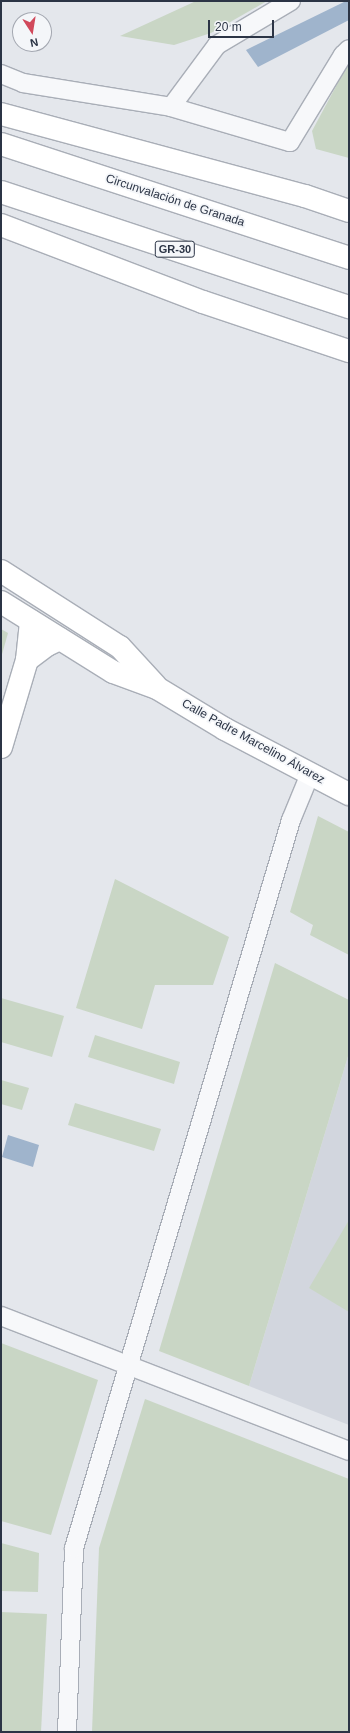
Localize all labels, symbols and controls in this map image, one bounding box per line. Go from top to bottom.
north arrow [12,12,52,52]
scale bar [210,12,276,38]
text: 20 m [215,20,242,34]
text: N [29,36,39,49]
street label: Circunvalación de Granada [104,172,246,230]
road number: GR-30 [154,240,196,258]
street label: Calle Padre Marcelino Álvarez [179,697,327,787]

